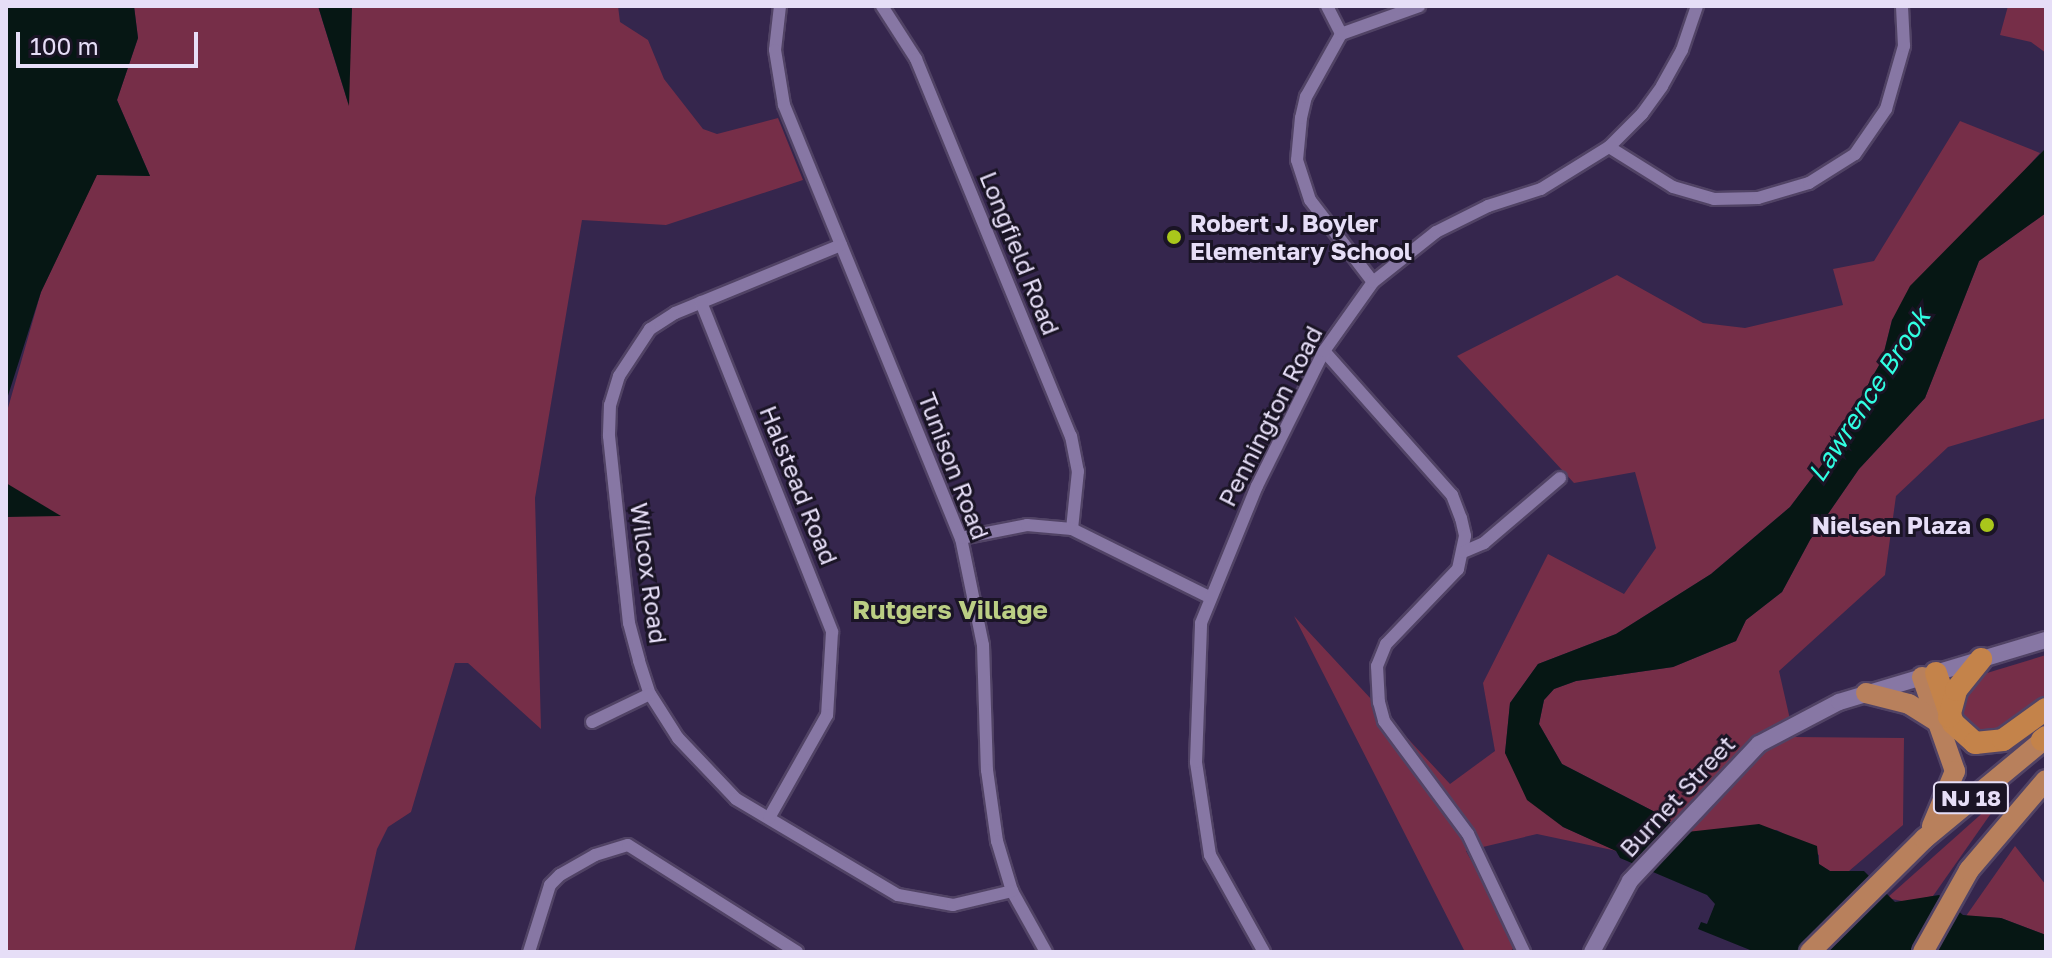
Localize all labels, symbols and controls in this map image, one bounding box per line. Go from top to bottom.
scale bar [20,16,202,66]
text: 100 m [30,31,99,60]
street label: Longfield Road [974,167,1066,339]
place label: Robert J. Boyler Elementary School [1190,209,1412,265]
marker: Robert J. Boyler Elementary School [1165,228,1183,246]
water label: Lawrence Brook [1801,302,1937,488]
street label: Pennington Road [1212,321,1328,511]
street label: Tunison Road [913,388,995,544]
street label: Halstead Road [754,401,844,569]
street label: Wilcox Road [625,501,673,645]
place label: Nielsen Plaza [1812,511,1971,539]
marker: Nielsen Plaza [1978,516,1996,534]
district label: Rutgers Village [852,594,1048,626]
street label: Burnet Street [1614,729,1740,863]
road number: NJ 18 [1931,780,2011,816]

